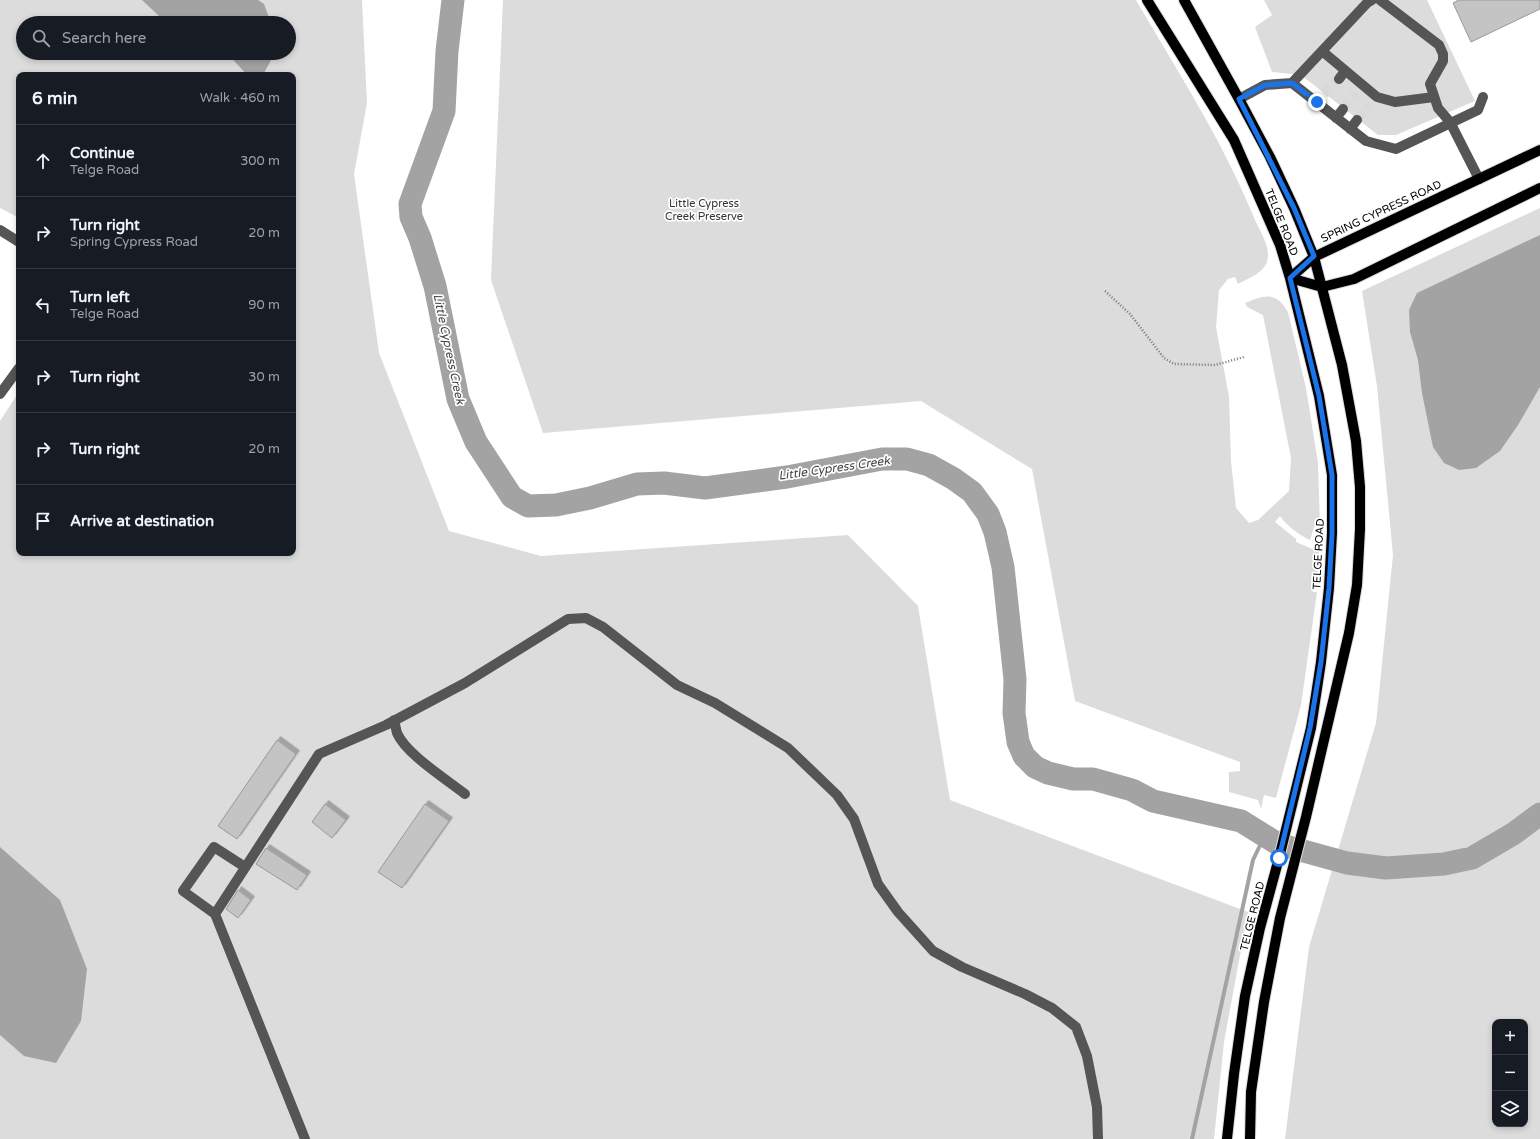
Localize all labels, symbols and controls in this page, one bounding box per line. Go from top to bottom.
search box [16,16,296,60]
icon: search [30,27,52,49]
text: Search here [62,29,146,47]
text: 6 min [32,88,77,109]
text: Walk · 460 m [200,90,280,106]
route end [1308,93,1326,111]
text: Continue [70,144,134,162]
icon: ahead [32,150,54,172]
text: 300 m [240,153,280,169]
text: Telge Road [70,162,139,178]
street label: SPRING CYPRESS ROAD [1319,178,1444,245]
street label: TELGE ROAD [1262,187,1301,258]
park label: Little Cypress Creek Preserve [665,197,743,223]
text: Turn right [70,216,140,234]
icon: right [32,222,54,244]
text: 20 m [248,225,280,241]
text: Spring Cypress Road [70,234,198,250]
text: Turn left [70,288,130,306]
water label: Little Cypress Creek [430,293,468,407]
icon: left [32,294,54,316]
text: 90 m [248,297,280,313]
text: Telge Road [70,306,139,322]
icon: right [32,366,54,388]
text: Turn right [70,368,140,386]
text: 30 m [248,369,280,385]
icon: right [32,438,54,460]
text: Turn right [70,440,140,458]
text: 20 m [248,441,280,457]
water label: Little Cypress Creek [777,453,892,483]
icon: arrive [32,510,54,532]
text: Arrive at destination [70,512,214,530]
street label: TELGE ROAD [1310,518,1327,590]
route start [1270,849,1288,867]
street label: TELGE ROAD [1238,880,1267,952]
map controls [1492,1019,1528,1127]
button: + [1492,1019,1528,1055]
button: − [1492,1055,1528,1091]
button: layers [1492,1091,1528,1127]

